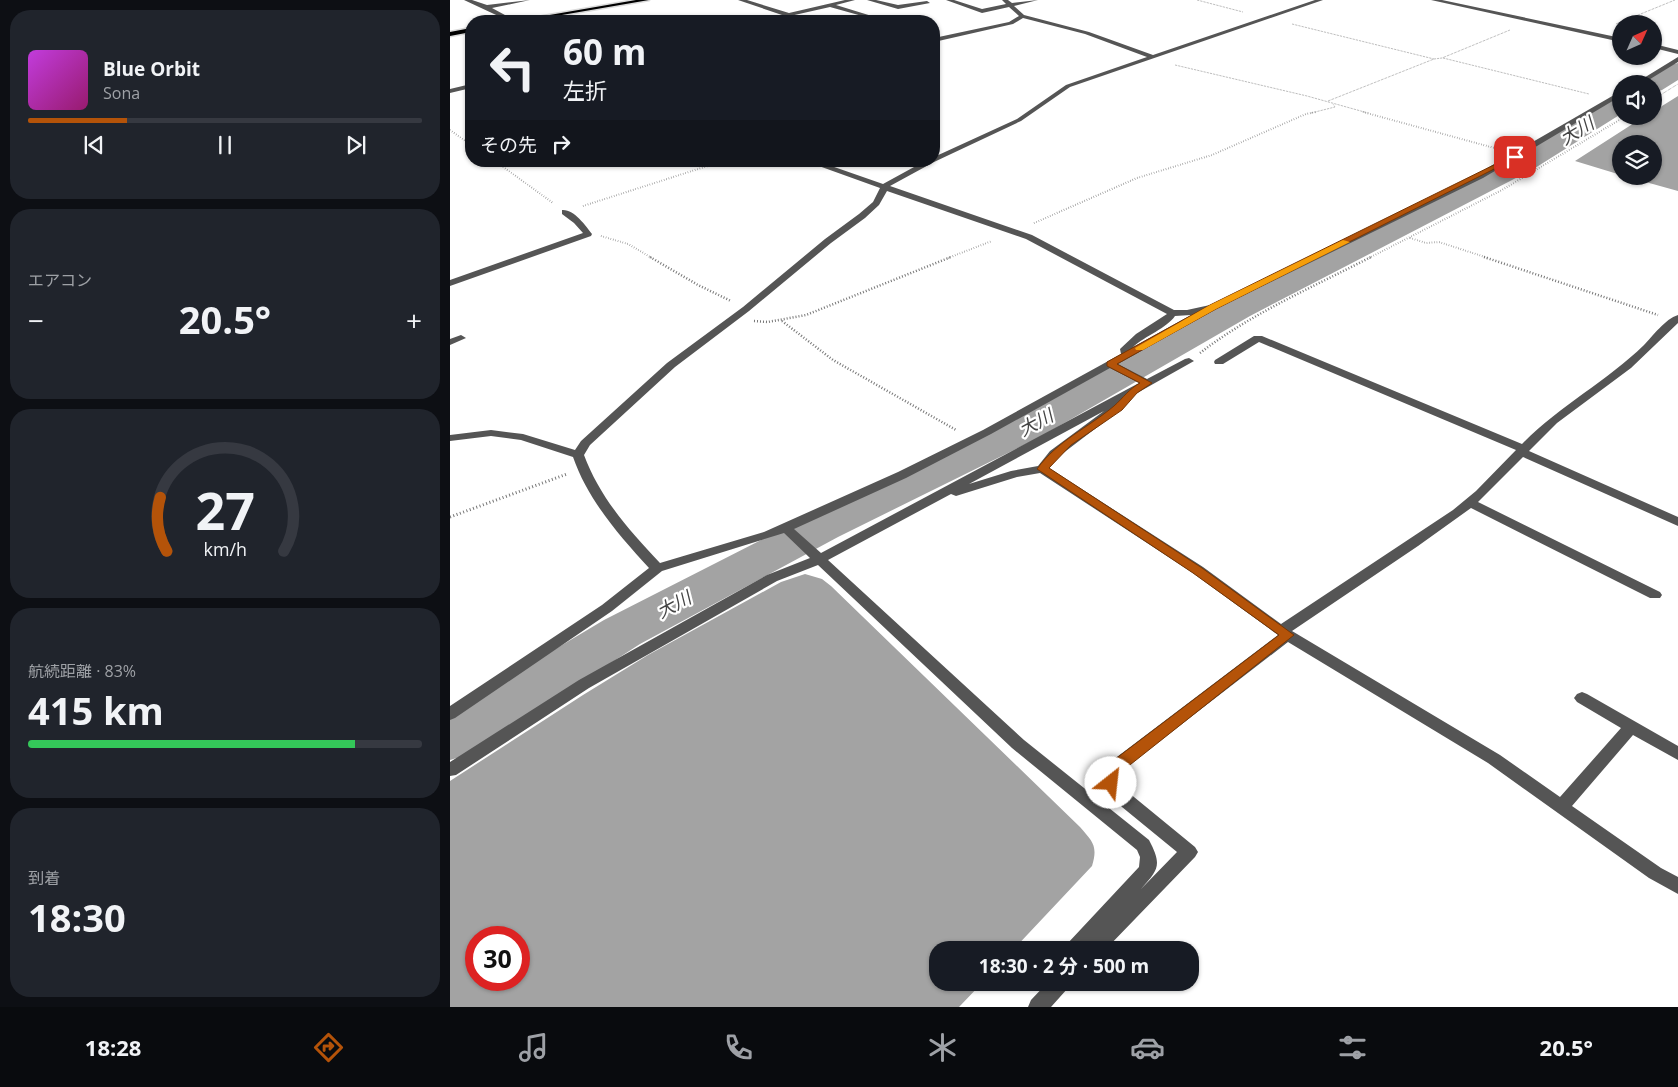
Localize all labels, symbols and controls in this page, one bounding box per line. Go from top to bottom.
north arrow [1612,15,1662,65]
map controls [1612,15,1662,185]
text: 60 m [563,28,646,75]
icon: left [480,35,545,100]
text: Blue Orbit [103,56,200,82]
text: 左折 [563,75,607,105]
button: sound [1612,75,1662,125]
text: Sona [103,82,140,104]
water label: 大川 [1555,110,1600,150]
icon: right [547,130,575,158]
icon: previous [80,131,108,159]
icon: pause [211,131,239,159]
icon: next [342,131,370,159]
text: その先 [480,132,537,158]
button: layers [1612,135,1662,185]
pin [1494,136,1536,178]
icon: arrive [1501,143,1529,171]
text: エアコン [28,269,92,291]
text: 20.5° [179,293,271,345]
text: − [28,301,44,339]
text: + [406,301,422,339]
water label: 大川 [1014,402,1059,441]
text: 27 [195,474,255,545]
text: km/h [203,537,247,561]
water label: 大川 [652,584,697,623]
text: 航続距離 · 83% [28,660,136,682]
text: 415 km [28,684,164,736]
position arrow [1084,756,1136,808]
text: 到着 [28,867,60,889]
text: 18:30 [28,891,126,943]
speed limit sign: 30 [465,926,530,991]
text: 18:30 · 2 分 · 500 m [979,953,1149,979]
icon: directions [311,1030,346,1065]
icon: music [516,1030,551,1065]
icon: phone [721,1030,756,1065]
icon: climate [925,1030,960,1065]
icon: car [1130,1030,1165,1065]
icon: filters [1335,1030,1370,1065]
text: 18:28 [85,1032,141,1062]
text: 20.5° [1540,1032,1593,1062]

